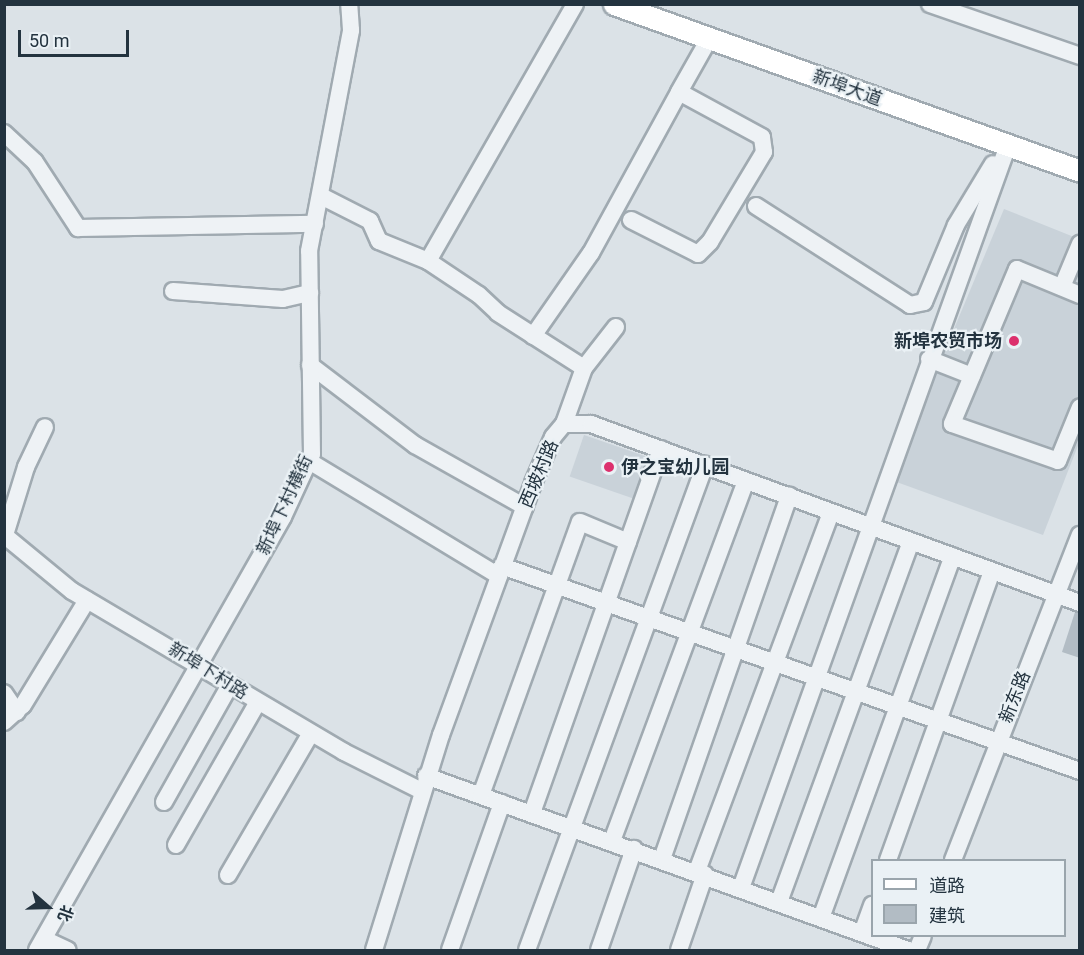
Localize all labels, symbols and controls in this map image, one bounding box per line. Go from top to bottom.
scale bar [21,18,132,56]
text: 50 m [29,30,69,51]
street label: 新埠大道 [809,66,885,110]
place label: 新埠农贸市场 [894,330,1002,352]
marker: 新埠农贸市场 [1007,334,1021,348]
street label: 西坡村路 [515,437,563,511]
street label: 新埠下村横街 [252,451,318,559]
place label: 伊之宝幼儿园 [621,456,729,478]
marker: 伊之宝幼儿园 [602,460,616,474]
street label: 新埠下村路 [164,638,252,704]
street label: 新东路 [995,668,1035,726]
legend [871,859,1066,937]
text: 道路 [929,875,965,896]
north arrow [18,877,78,937]
text: 北 [54,903,77,924]
text: 建筑 [929,905,965,926]

